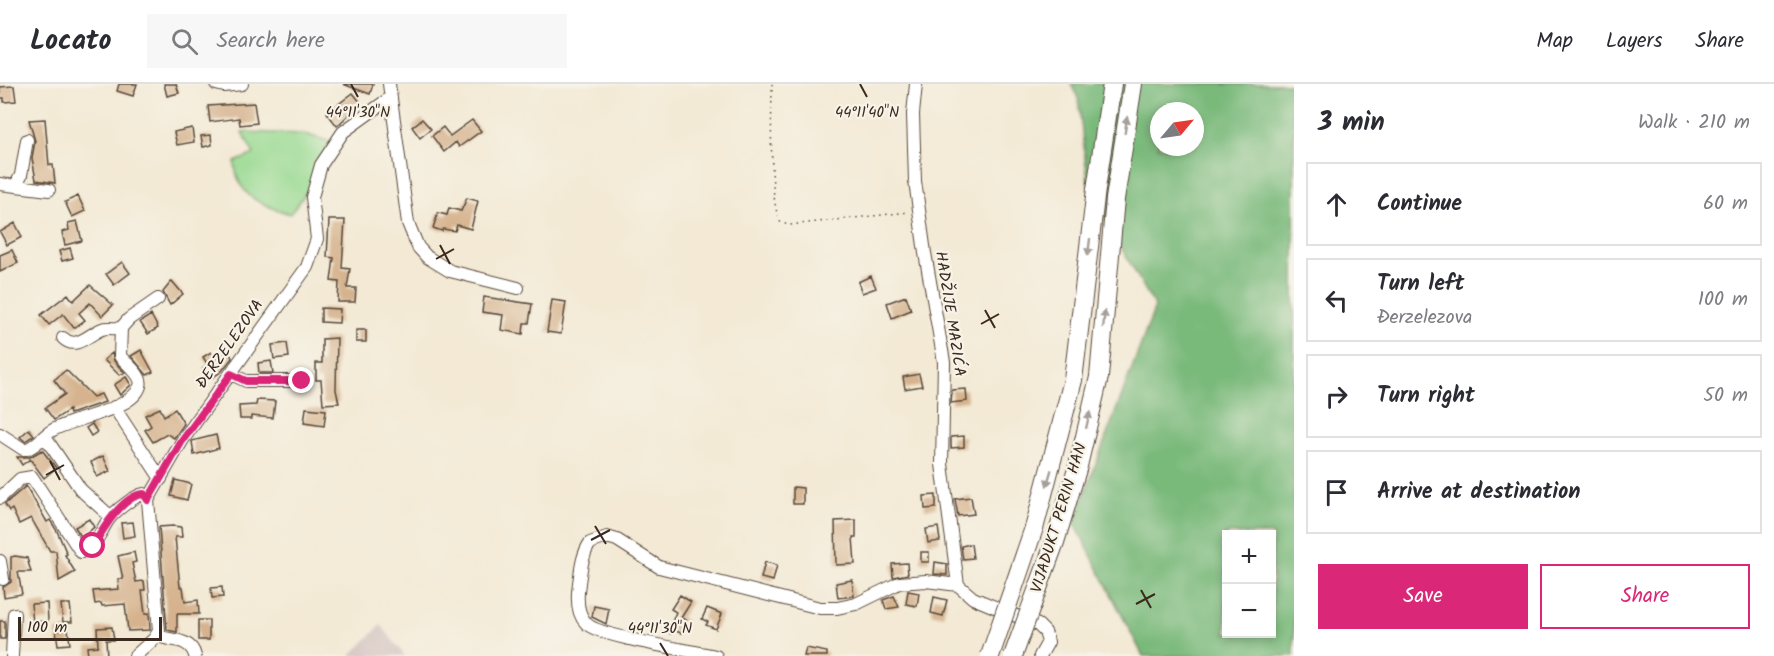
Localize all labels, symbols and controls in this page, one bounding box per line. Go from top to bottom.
search box [147,14,567,68]
text: Locato [30,19,111,64]
text: Search here [216,24,325,59]
icon: search [168,25,201,58]
text: Map [1536,25,1573,58]
text: Layers [1606,25,1662,58]
text: Share [1695,25,1744,58]
text: 44°11'30"N [326,101,390,125]
text: 44°11'40"N [835,101,899,125]
north arrow [1150,102,1204,156]
text: 3 min [1318,102,1385,144]
text: Walk · 210 m [1638,107,1750,139]
one-way arrow [1122,116,1131,135]
text: Continue [1377,187,1462,222]
icon: ahead [1320,188,1353,221]
text: 60 m [1703,188,1748,220]
one-way arrow [1084,238,1094,257]
street label: HADŽIJE MAZIĆA [928,249,972,379]
text: Turn left [1377,267,1464,302]
icon: left [1320,284,1353,317]
text: 100 m [1698,284,1748,316]
street label: ĐERZELEZOVA [190,294,270,394]
text: Đerzelezova [1377,302,1473,334]
one-way arrow [1099,309,1109,328]
route end [288,367,314,393]
text: Turn right [1377,379,1475,414]
icon: right [1320,380,1353,413]
text: 50 m [1703,380,1748,412]
one-way arrow [1084,411,1094,430]
street label: VIJADUKT PERIN HAN [1024,440,1094,596]
one-way arrow [1044,469,1053,487]
text: Arrive at destination [1377,475,1580,510]
icon: arrive [1320,476,1353,509]
map controls [1222,530,1276,638]
button: + [1222,530,1276,584]
route start [79,532,105,558]
button: Save [1318,564,1528,629]
button: Share [1540,564,1750,629]
button: − [1222,584,1276,638]
scale bar [18,614,162,642]
text: 100 m [27,615,67,640]
text: 44°11'30"N [628,617,692,641]

